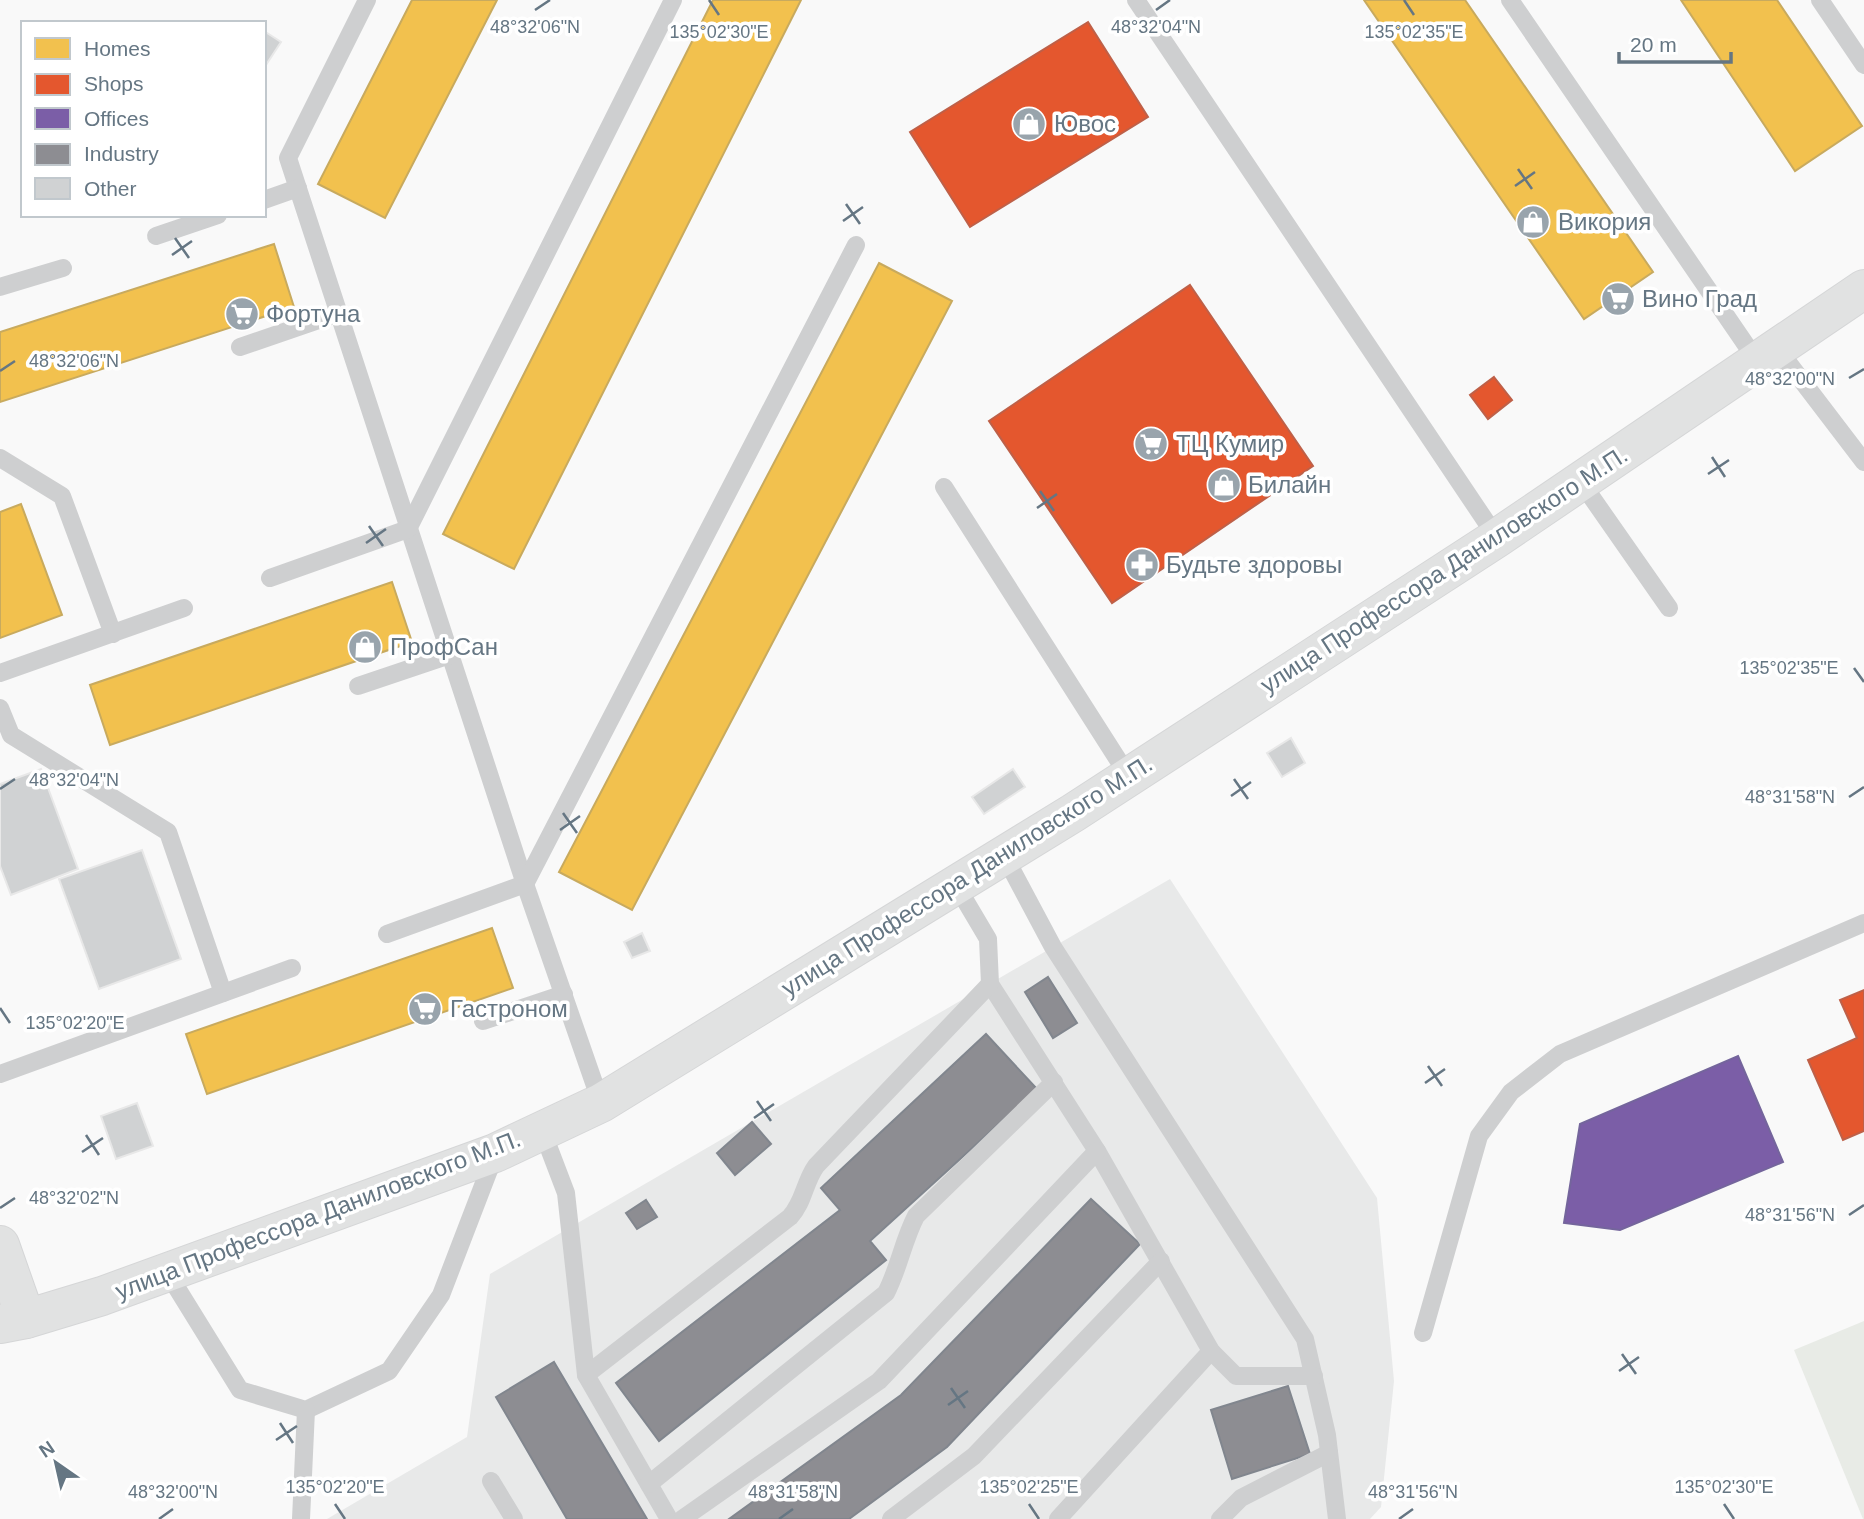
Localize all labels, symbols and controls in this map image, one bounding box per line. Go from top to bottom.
text: 48°32'06"N [490,17,580,37]
text: 48°32'04"N [1111,17,1201,37]
legend [21,21,266,217]
scale bar [1619,21,1731,65]
text: 135°02'30"E [669,22,769,42]
text: 135°02'35"E [1364,22,1464,42]
text: 20 m [1630,33,1677,56]
text: Homes [84,37,151,60]
text: Shops [84,72,144,95]
shop icon: Ювос [1010,105,1048,143]
text: Offices [84,107,149,130]
place label: Ювос [1054,110,1116,137]
text: Industry [84,142,159,165]
text: Other [84,177,137,200]
shop icon: Викория [1514,203,1552,241]
place label: Викория [1558,208,1651,235]
supermarket icon: Вино Град [1599,280,1637,318]
place label: Вино Град [1642,285,1757,312]
supermarket icon: Фортуна [223,295,261,333]
place label: Фортуна [266,300,361,327]
text: 48°32'06"N [29,351,119,371]
text: 48°32'00"N [1745,369,1835,389]
supermarket icon: ТЦ Кумир [1132,425,1170,463]
place label: ТЦ Кумир [1176,430,1284,457]
street label: улица Профессора Даниловского М.П. [1255,441,1632,699]
shop icon: Билайн [1205,466,1243,504]
place label: Билайн [1248,471,1331,498]
pharmacy icon: Будьте здоровы [1123,546,1161,584]
place label: Будьте здоровы [1166,551,1342,578]
shop icon: ПрофСан [346,628,384,666]
place label: ПрофСан [390,633,498,660]
text: 135°02'35"E [1739,658,1839,678]
street label: улица Профессора Даниловского М.П. [776,750,1157,1001]
text: 48°32'04"N [29,770,119,790]
text: 48°31'58"N [1745,787,1835,807]
supermarket icon: Гастроном [406,990,444,1028]
place label: Гастроном [450,995,568,1022]
text: 135°02'20"E [25,1013,125,1033]
street label: улица Профессора Даниловского М.П. [111,1125,524,1305]
text: 48°32'02"N [29,1188,119,1208]
text: 48°31'56"N [1745,1205,1835,1225]
north arrow [21,1428,91,1498]
text: N [35,1437,58,1462]
text: 135°02'20"E [285,1477,385,1497]
text: 135°02'25"E [979,1477,1079,1497]
text: 135°02'30"E [1674,1477,1774,1497]
text: 48°32'00"N [128,1482,218,1502]
text: 48°31'58"N [748,1482,838,1502]
text: 48°31'56"N [1368,1482,1458,1502]

